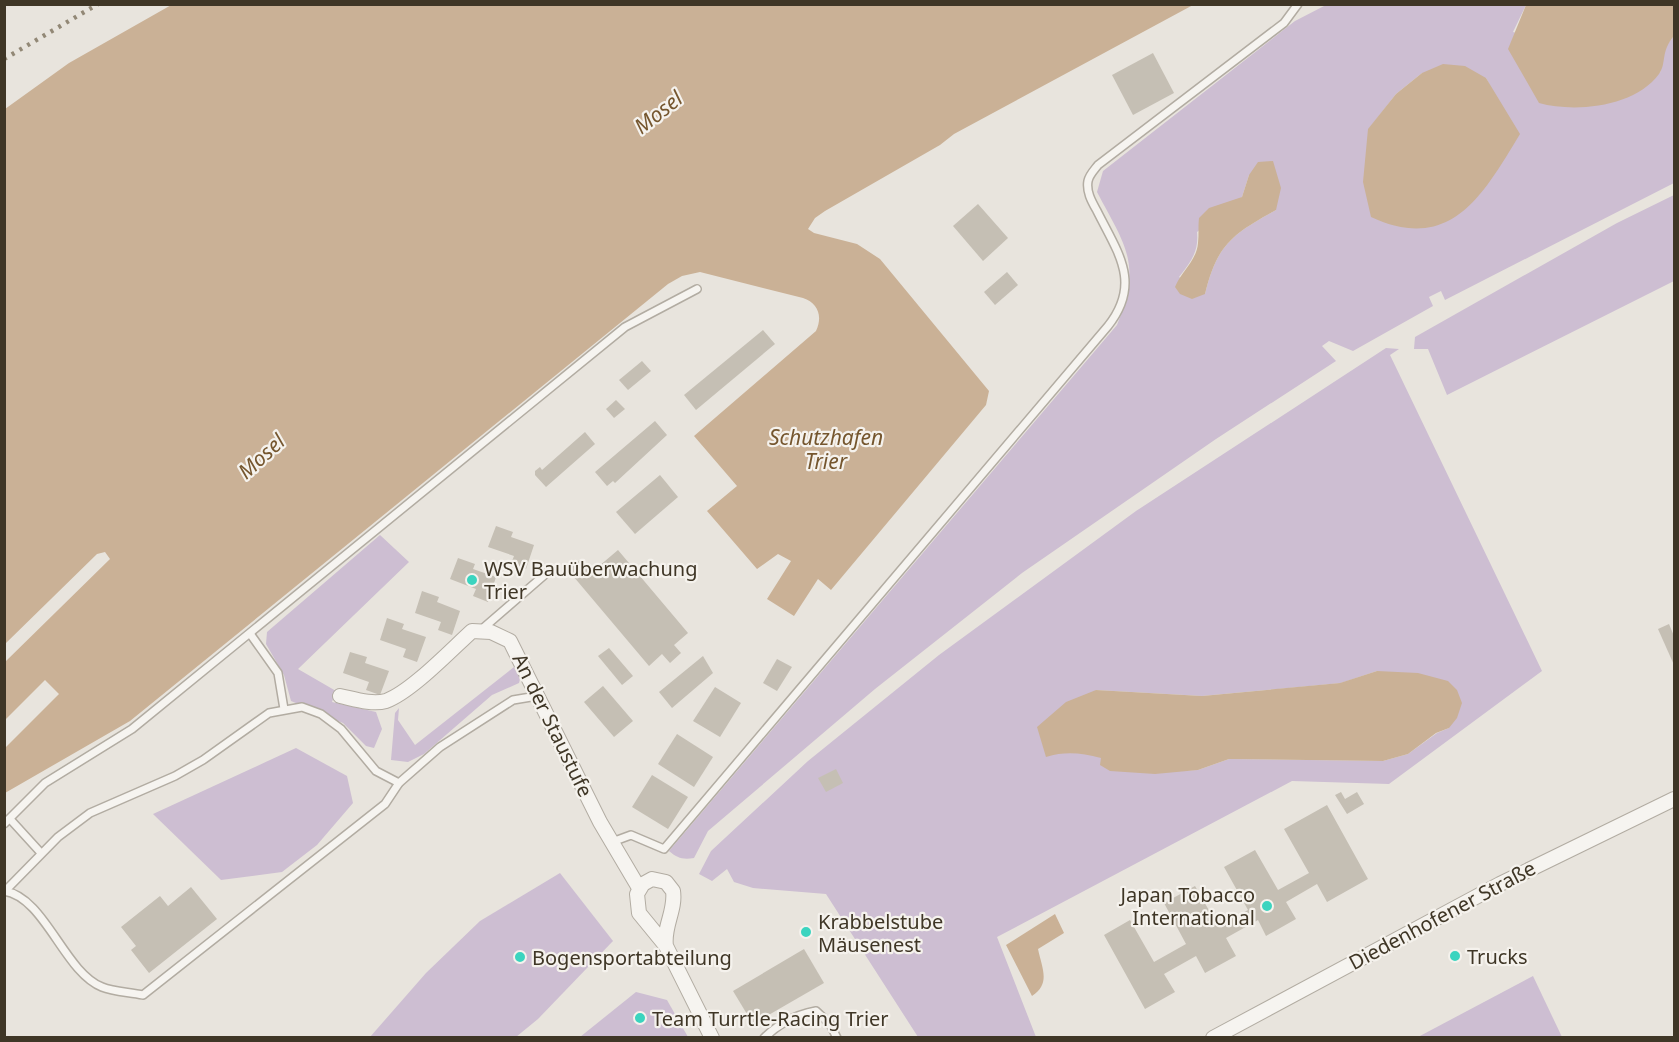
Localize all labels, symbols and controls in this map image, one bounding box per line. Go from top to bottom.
water label: Mosel [628,84,689,140]
water label: Schutzhafen Trier [769,423,883,475]
water label: Mosel [231,427,291,485]
place label: WSV Bauüberwachung Trier [484,555,697,605]
marker: WSV Bauüberwachung Trier [465,573,479,587]
street label: An der Staustufe [507,649,599,801]
street label: Diedenhofener Straße [1344,854,1540,976]
place label: Japan Tobacco International [1119,881,1255,931]
marker: Japan Tobacco International [1260,899,1274,913]
place label: Krabbelstube Mäusenest [818,908,943,958]
marker: Krabbelstube Mäusenest [799,925,813,939]
place label: Trucks [1467,943,1528,970]
place label: Bogensportabteilung [532,944,732,971]
marker: Trucks [1448,949,1462,963]
marker: Bogensportabteilung [513,950,527,964]
place label: Team Turrtle-Racing Trier [652,1005,889,1032]
marker: Team Turrtle-Racing Trier [633,1011,647,1025]

